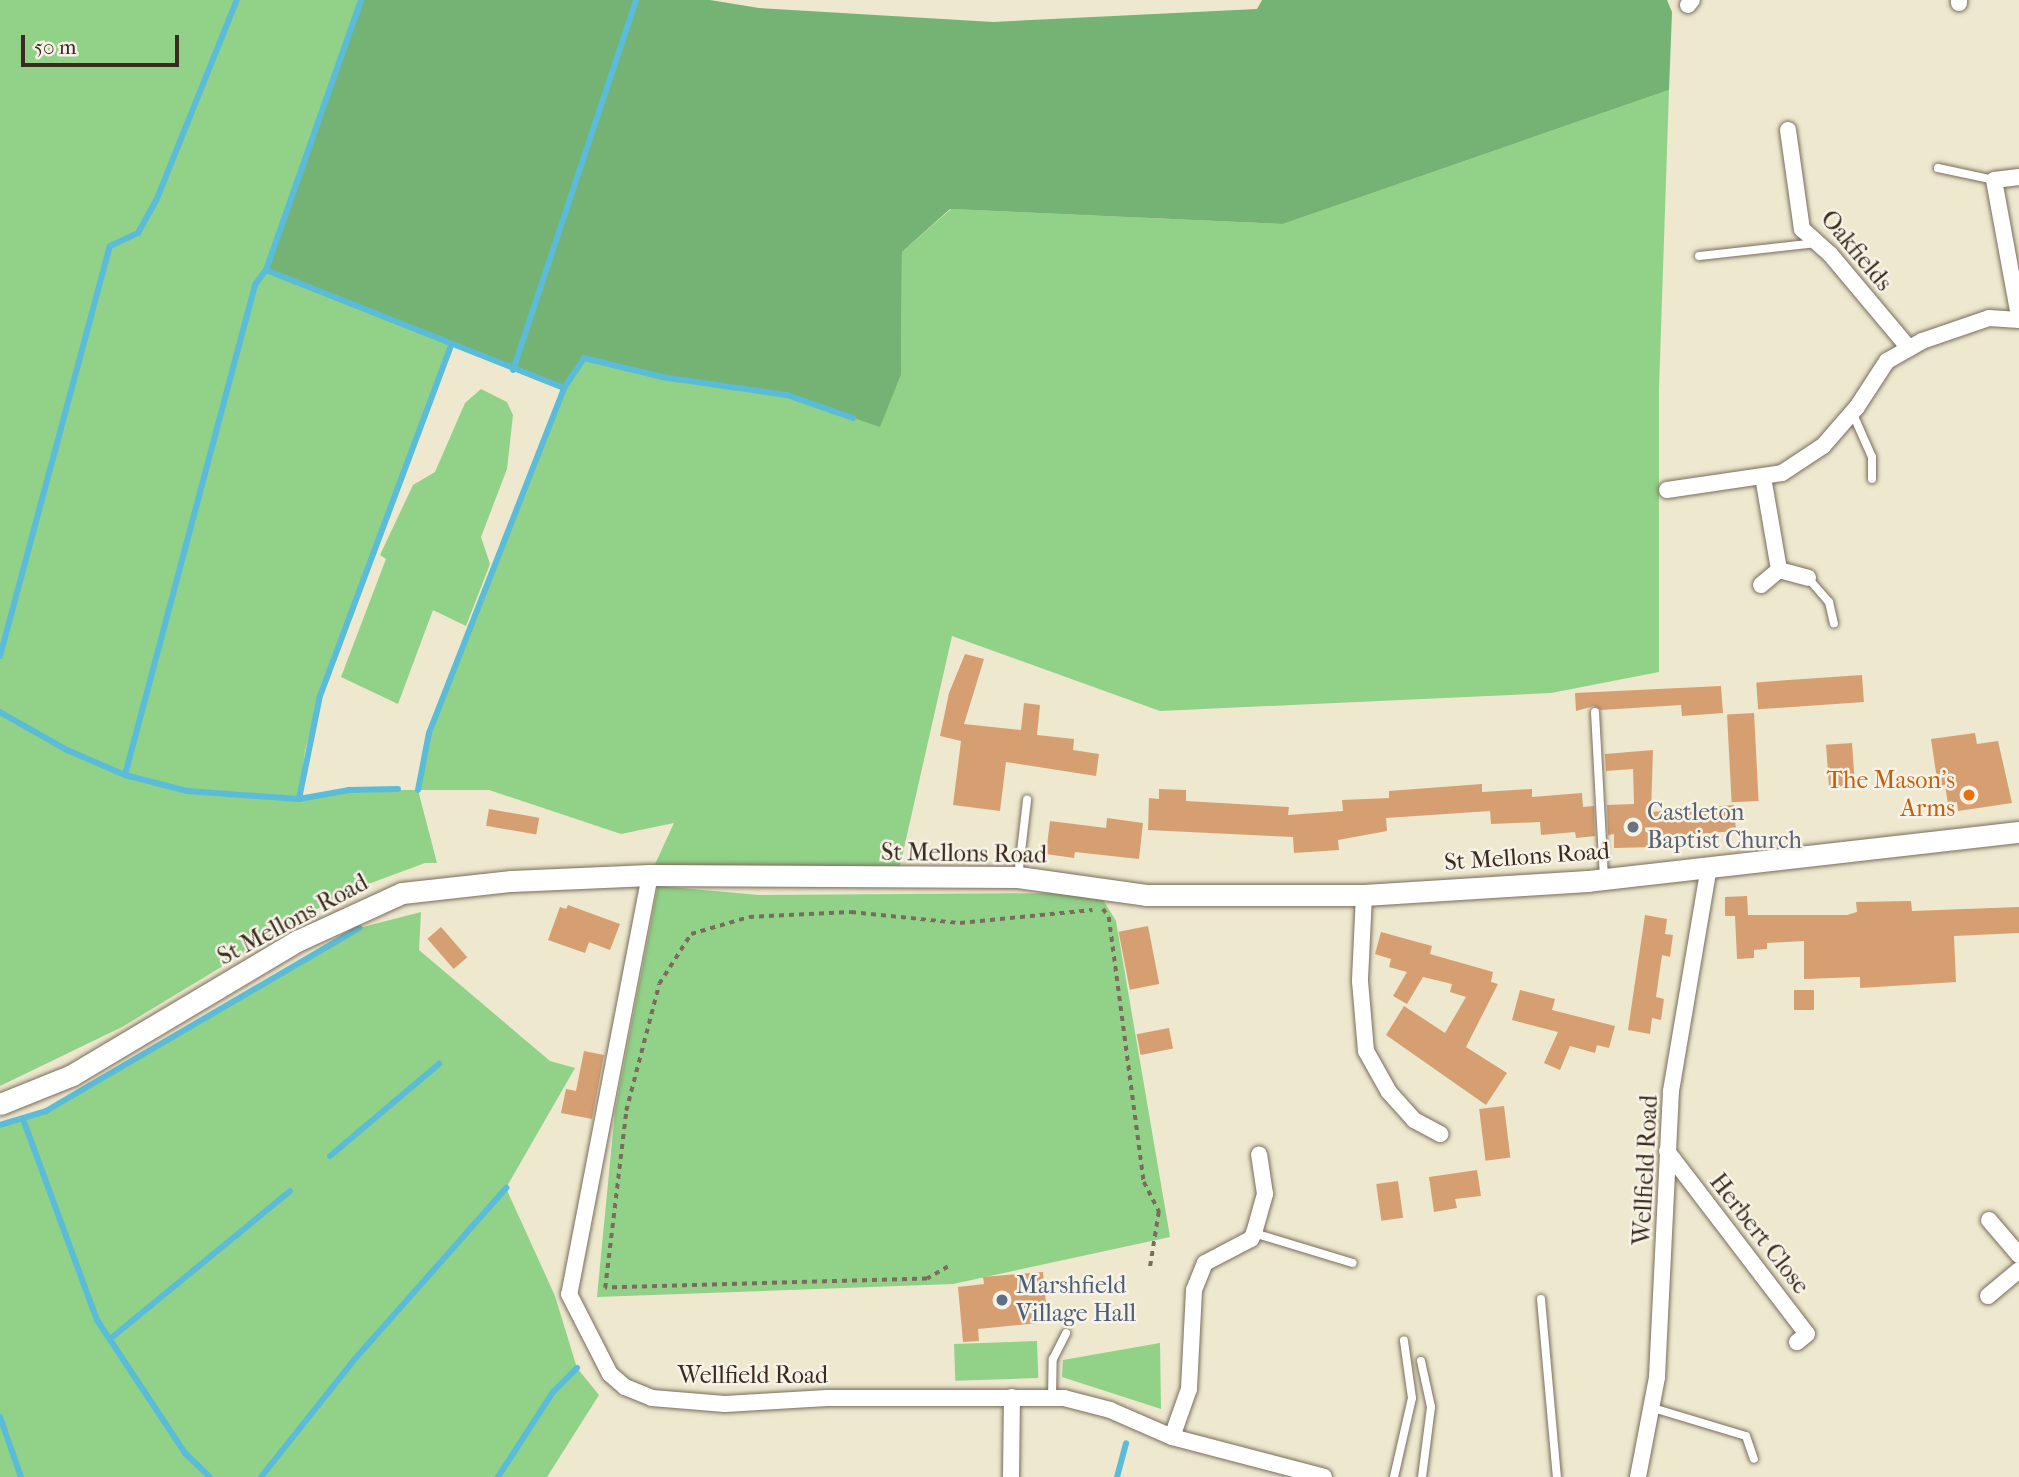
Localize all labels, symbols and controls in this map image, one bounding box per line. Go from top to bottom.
scale bar [24,21,182,65]
text: 50 m [34,35,77,59]
street label: Oakfields [1814,205,1898,297]
place label: The Mason's Arms [1826,767,1955,823]
marker: The Mason's Arms [1961,787,1977,803]
place label: Castleton Baptist Church [1647,799,1802,855]
marker: Castleton Baptist Church [1625,819,1641,835]
street label: St Mellons Road [1443,837,1611,877]
street label: St Mellons Road [881,838,1047,870]
street label: St Mellons Road [213,868,373,972]
street label: Wellfield Road [1628,1094,1664,1246]
street label: Herbert Close [1703,1168,1815,1300]
place label: Marshfield Village Hall [1016,1272,1136,1328]
marker: Marshfield Village Hall [994,1292,1010,1308]
street label: Wellfield Road [678,1362,828,1390]

